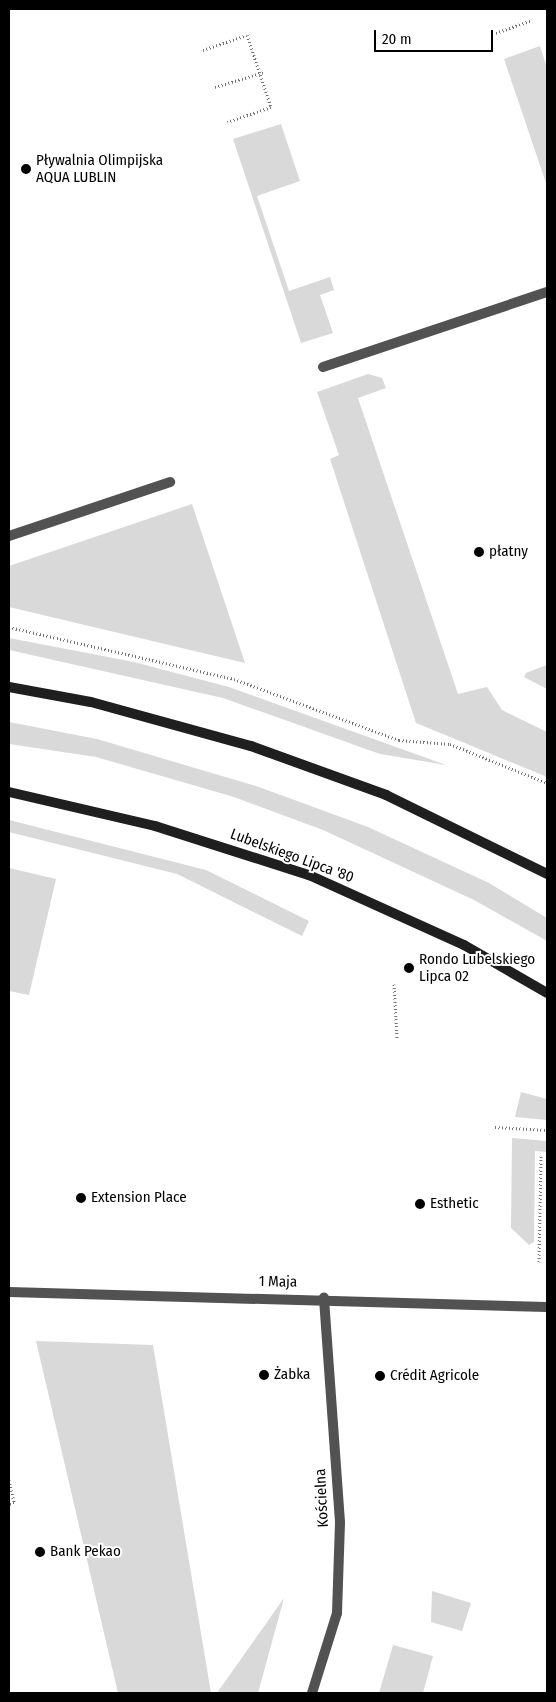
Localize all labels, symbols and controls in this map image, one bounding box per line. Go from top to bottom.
scale bar [376,20,495,52]
text: 20 m [382,30,412,48]
place label: Pływalnia Olimpijska AQUA LUBLIN [36,151,163,186]
marker: Pływalnia Olimpijska AQUA LUBLIN [20,163,32,175]
place label: płatny [489,543,528,561]
marker: płatny [473,546,485,558]
street label: Lubelskiego Lipca '80 [228,825,356,887]
place label: Rondo Lubelskiego Lipca 02 [419,950,535,985]
marker: Rondo Lubelskiego Lipca 02 [403,962,415,974]
place label: Extension Place [91,1189,187,1207]
marker: Extension Place [75,1192,87,1204]
place label: Esthetic [430,1195,479,1213]
marker: Esthetic [414,1198,426,1210]
street label: 1 Maja [259,1273,297,1291]
place label: Żabka [274,1366,310,1384]
place label: Crédit Agricole [390,1367,479,1385]
marker: Żabka [258,1369,270,1381]
marker: Crédit Agricole [374,1370,386,1382]
street label: Kościelna [311,1468,333,1528]
place label: Bank Pekao [50,1543,121,1561]
marker: Bank Pekao [34,1546,46,1558]

